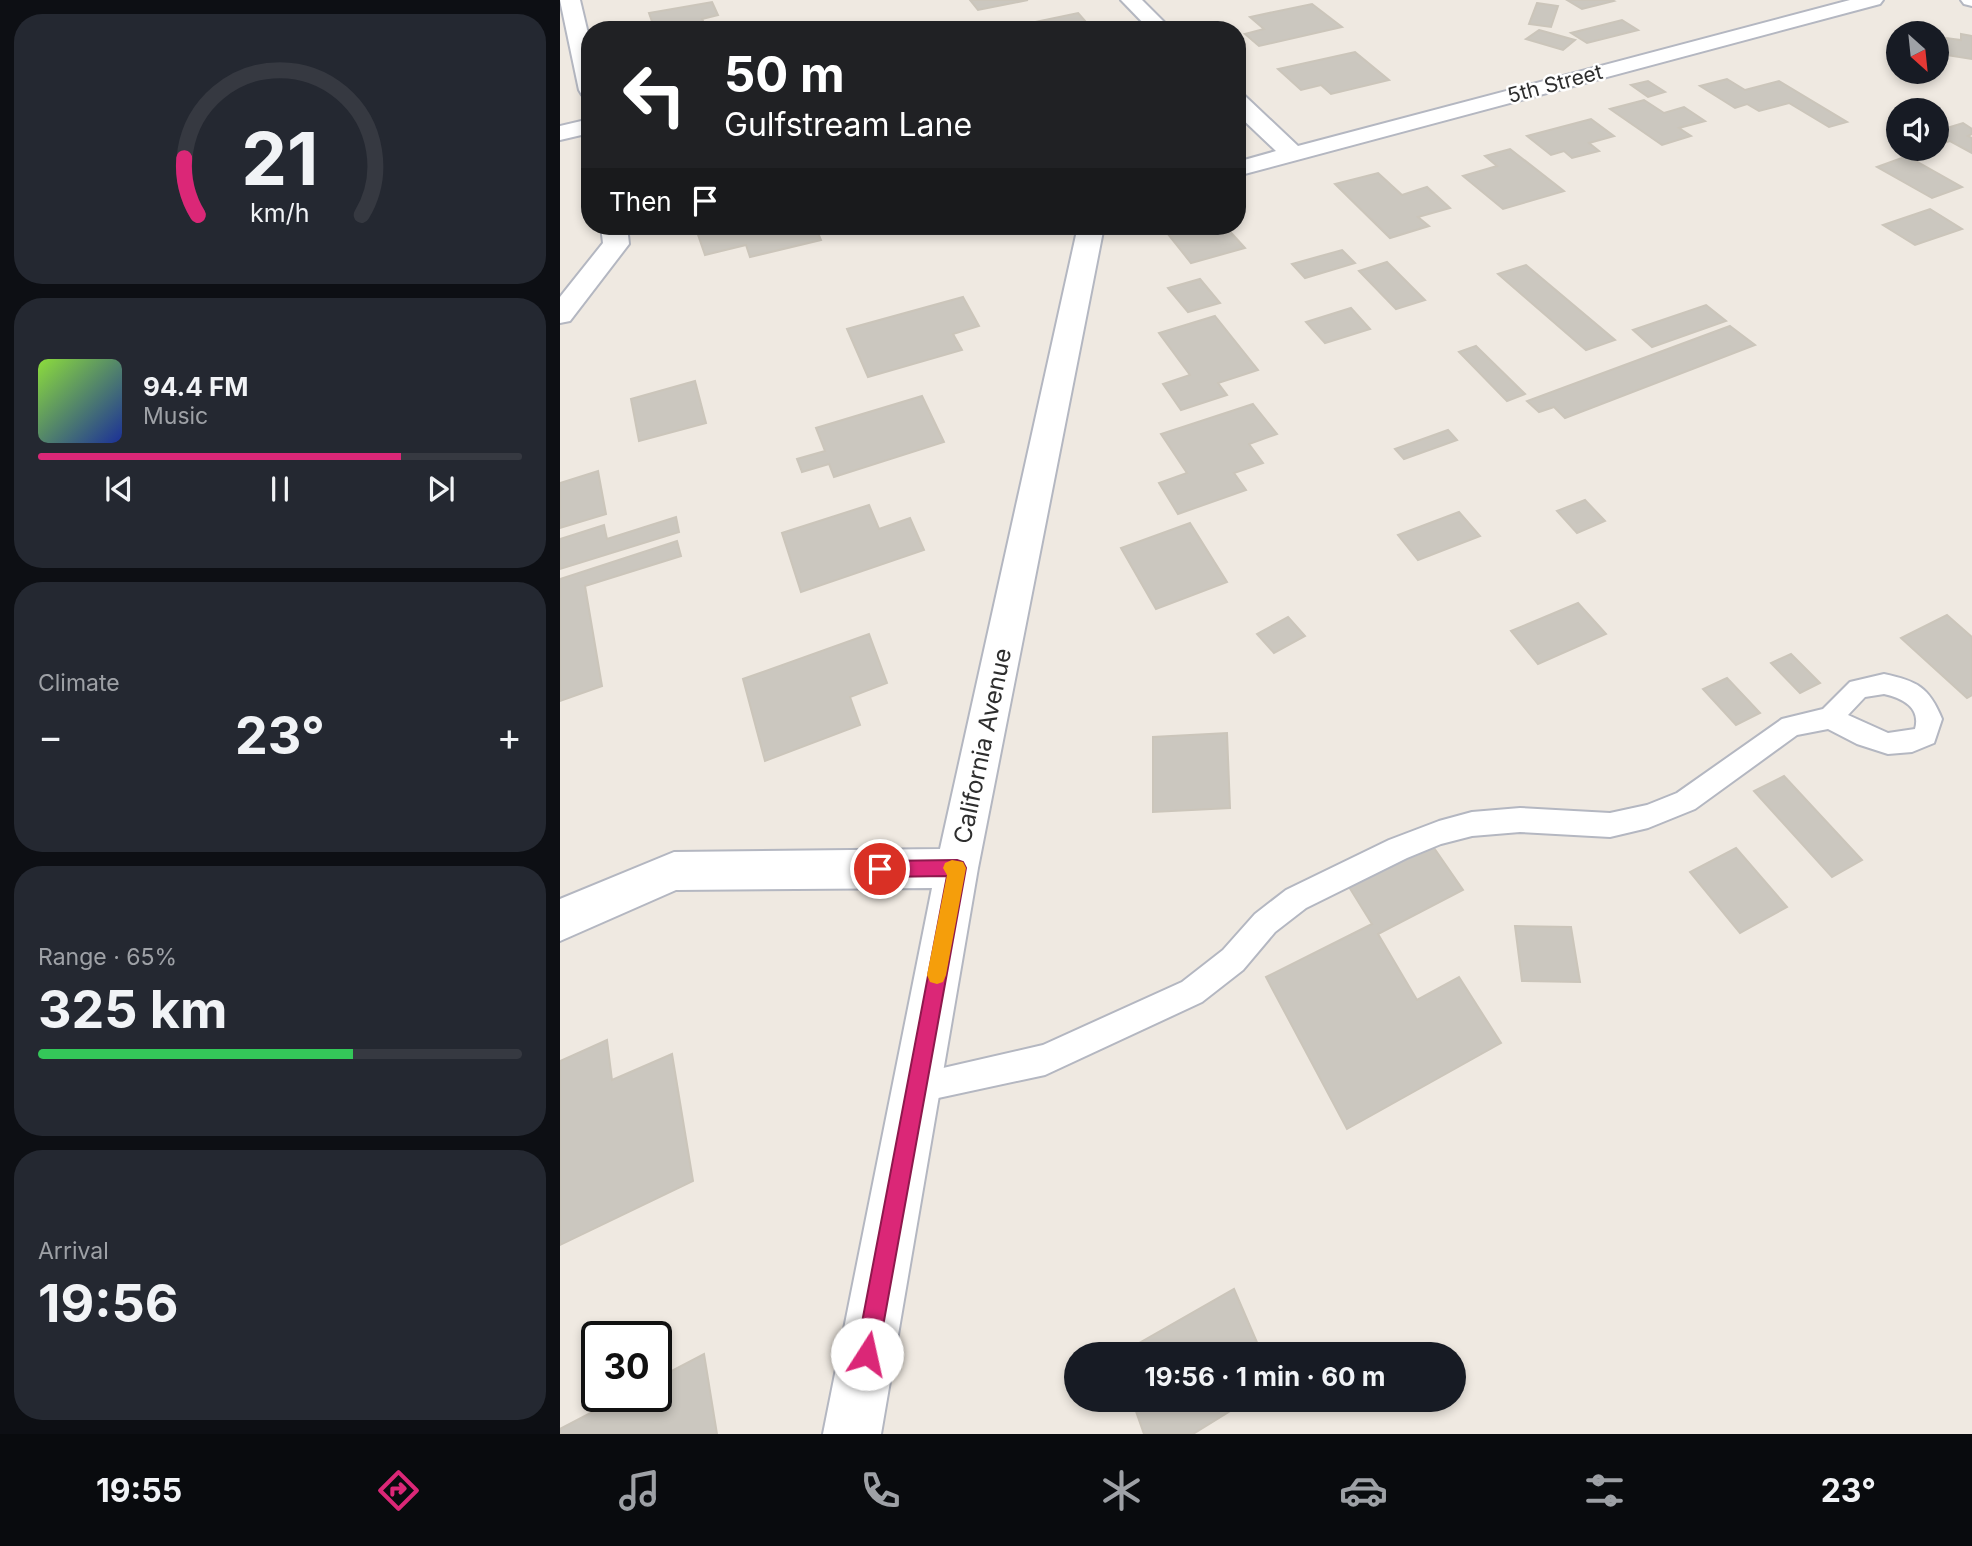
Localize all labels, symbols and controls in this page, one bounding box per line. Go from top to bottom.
north arrow [1886,21,1950,84]
map controls [1886,21,1949,161]
text: 50 m [724,45,845,104]
icon: left [609,49,700,140]
street label: 5th Street [1505,59,1605,108]
button: sound [1886,98,1949,161]
text: Gulfstream Lane [724,105,972,144]
text: 21 [241,114,319,203]
icon: arrive [686,182,724,220]
text: Then [609,186,672,217]
text: km/h [250,198,310,228]
text: 94.4 FM [143,371,249,402]
text: Music [143,402,208,430]
icon: previous [100,470,138,508]
icon: pause [261,470,299,508]
icon: next [422,470,460,508]
street label: California Avenue [948,645,1017,846]
text: Climate [38,669,120,697]
text: 23° [235,704,325,767]
text: − [38,713,63,759]
text: + [497,713,522,759]
pin [850,839,910,899]
icon: arrive [861,850,899,888]
text: Range · 65% [38,943,177,971]
text: 325 km [38,978,228,1041]
text: Arrival [38,1237,109,1265]
text: 19:56 [38,1272,179,1335]
position arrow [830,1317,904,1391]
speed limit sign: 30 [581,1321,672,1412]
text: 19:56 · 1 min · 60 m [1145,1361,1385,1392]
icon: directions [374,1466,423,1515]
icon: music [615,1466,664,1515]
icon: phone [856,1466,905,1515]
icon: climate [1097,1466,1146,1515]
icon: car [1339,1466,1388,1515]
icon: filters [1580,1466,1629,1515]
text: 19:55 [96,1471,182,1510]
text: 23° [1821,1471,1876,1510]

